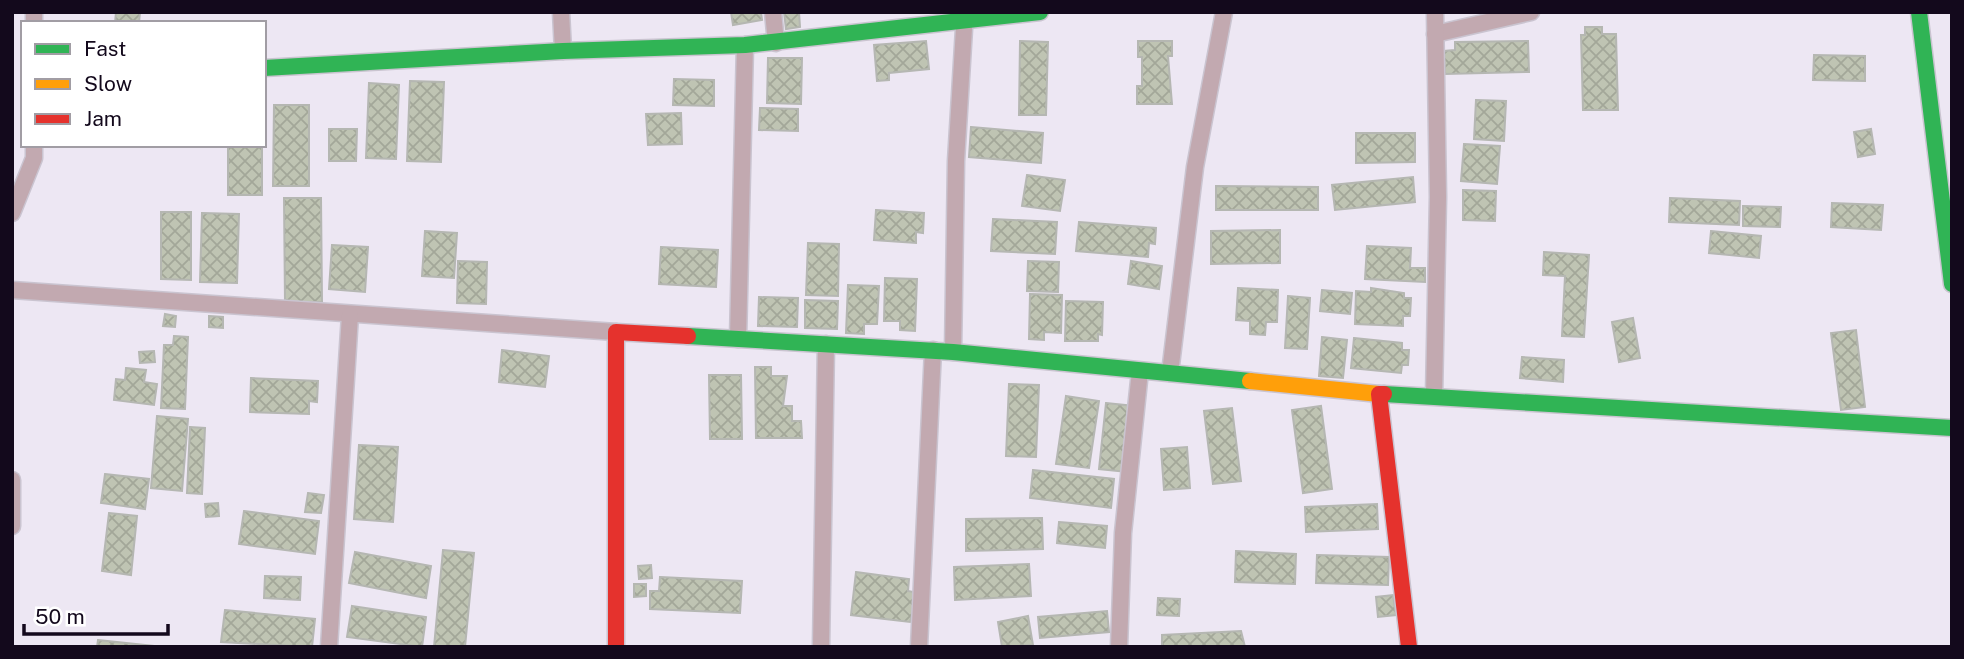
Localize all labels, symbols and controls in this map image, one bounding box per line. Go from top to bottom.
legend [21,21,266,147]
text: Fast [84,36,126,61]
text: Slow [84,71,132,96]
text: Jam [84,106,122,131]
scale bar [24,592,168,636]
text: 50 m [35,604,85,629]

